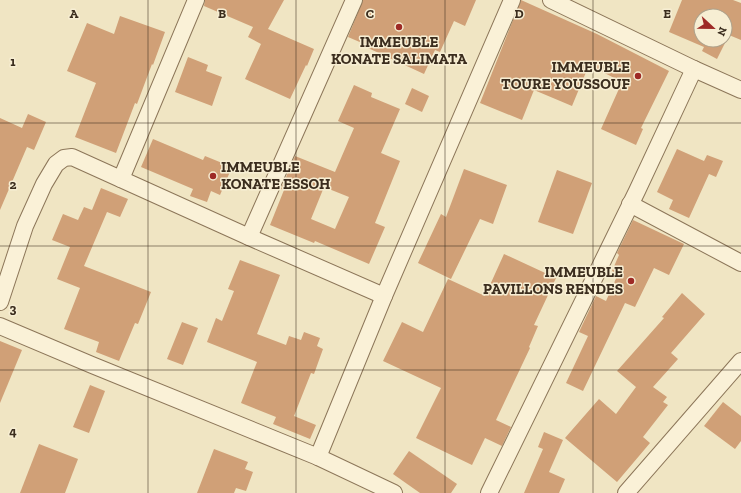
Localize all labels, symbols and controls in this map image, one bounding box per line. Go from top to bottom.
text: A [70,6,79,21]
text: B [218,6,226,21]
text: C [366,6,374,21]
text: D [514,6,524,21]
text: E [663,6,671,21]
north arrow [693,8,733,48]
marker: IMMEUBLE KONATE SALIMATA [394,22,404,32]
text: N [714,25,729,38]
place label: IMMEUBLE KONATE SALIMATA [331,33,468,68]
text: 1 [10,54,16,69]
place label: IMMEUBLE TOURE YOUSSOUF [501,58,630,93]
marker: IMMEUBLE TOURE YOUSSOUF [633,71,643,81]
place label: IMMEUBLE KONATE ESSOH [221,158,331,193]
marker: IMMEUBLE KONATE ESSOH [208,171,218,181]
text: 2 [10,177,17,192]
place label: IMMEUBLE PAVILLONS RENDES [483,263,623,298]
marker: IMMEUBLE PAVILLONS RENDES [626,276,636,286]
text: 3 [10,301,17,316]
text: 4 [9,424,17,439]

